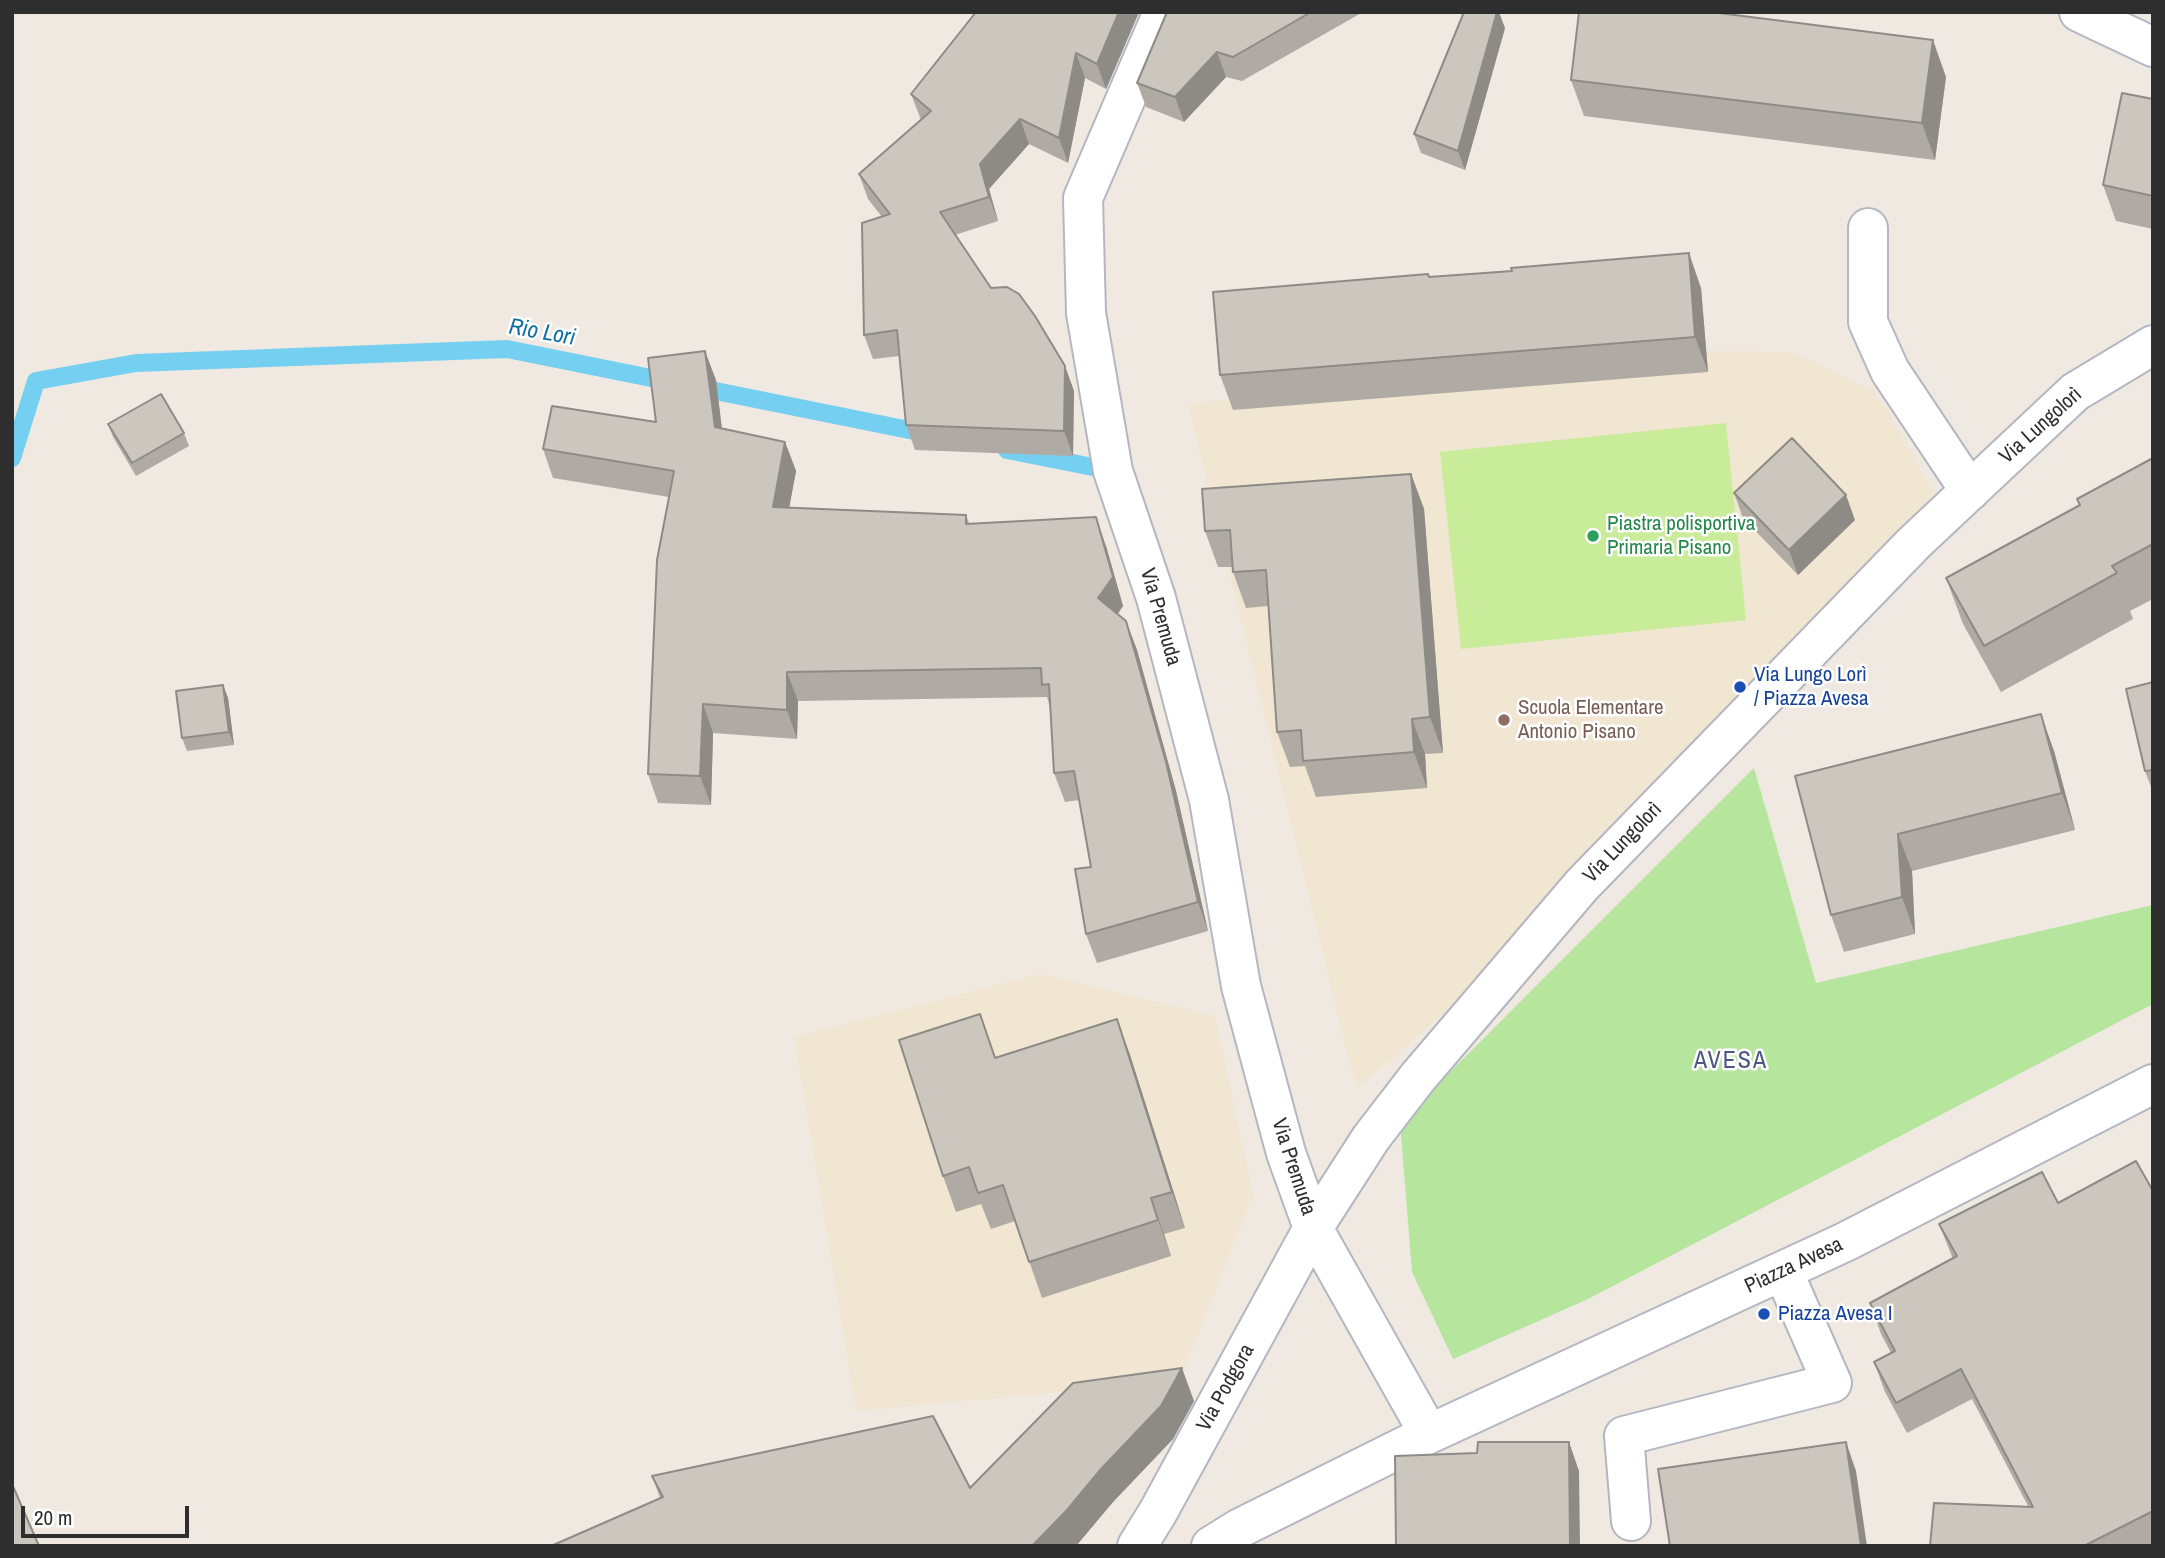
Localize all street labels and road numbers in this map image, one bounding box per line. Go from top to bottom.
street label: Via Lungolorì [1995,382,2087,470]
street label: Via Premuda [1134,565,1186,669]
street label: Via Lungolorì [1578,798,1668,888]
street label: Via Premuda [1266,1115,1320,1219]
street label: Piazza Avesa [1741,1232,1847,1300]
street label: Via Podgora [1192,1340,1260,1436]

